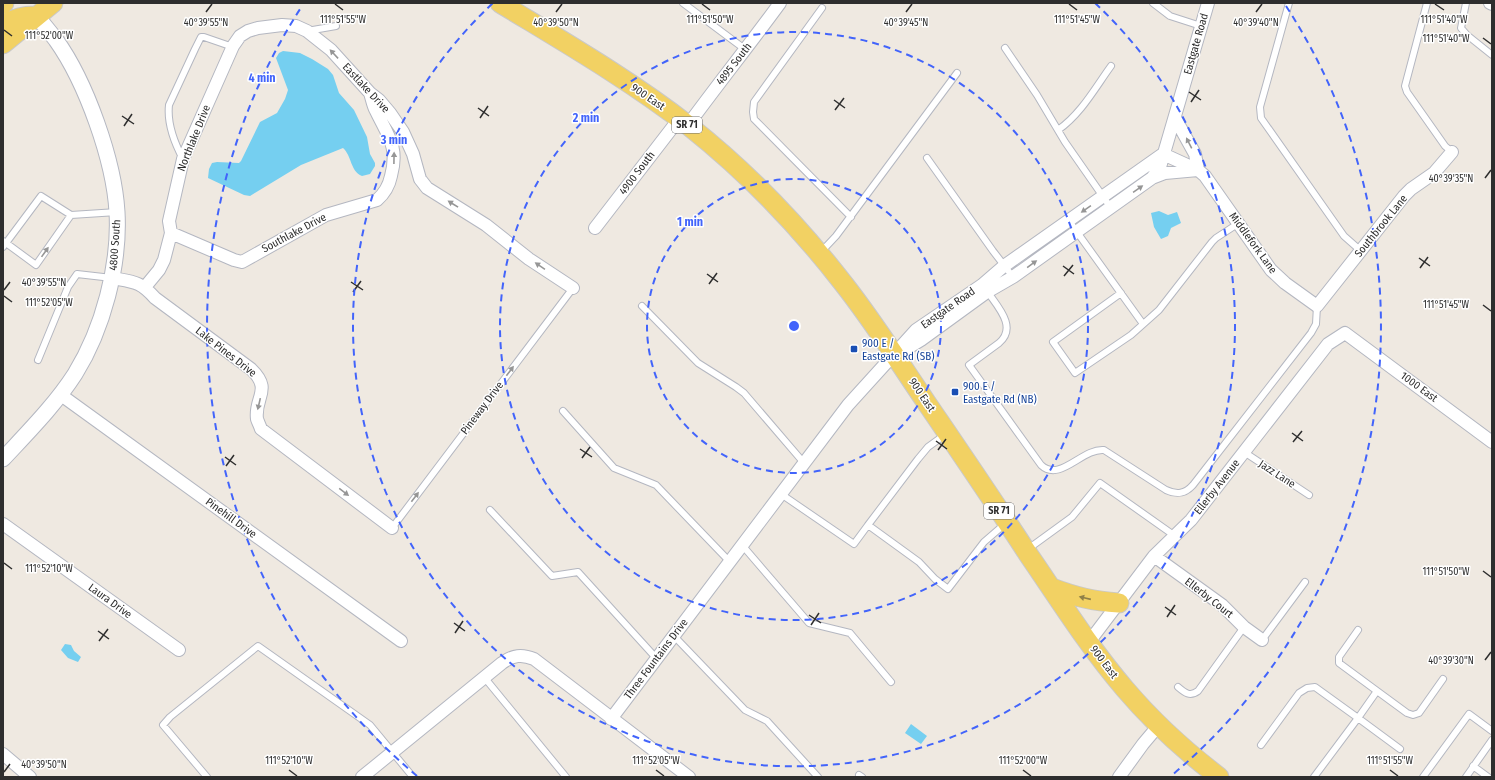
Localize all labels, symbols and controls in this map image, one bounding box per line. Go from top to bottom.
street label: Eastgate Road [1181,12,1211,76]
text: 111°51'55"W [320,14,367,26]
text: 111°51'50"W [686,14,734,26]
text: 111°51'45"W [1054,14,1101,26]
text: 111°51'40"W [1421,14,1468,26]
text: 40°39'55"N [184,17,228,29]
text: 40°39'50"N [533,17,579,29]
text: 40°39'45"N [884,17,928,29]
text: 40°39'40"N [1233,17,1279,29]
text: 111°52'00"W [25,30,74,42]
text: 111°51'40"W [1423,33,1470,45]
street label: 4895 South [713,40,755,88]
one-way arrow [329,49,339,59]
street label: Eastlake Drive [340,60,392,116]
text: 4 min [248,71,276,85]
street label: 900 East [629,81,668,113]
street label: Northlake Drive [175,103,213,173]
text: 2 min [572,111,599,125]
road number: SR 71 [672,117,702,133]
text: 3 min [380,133,407,147]
one-way arrow [1186,138,1192,149]
street label: 4900 South [616,149,658,197]
one-way arrow [391,151,397,164]
text: 40°39'35"N [1429,173,1473,185]
one-way arrow [1133,185,1143,193]
street label: Southbrook Lane [1352,192,1410,260]
one-way arrow [447,201,459,208]
one-way arrow [1080,205,1091,213]
street label: Middlefork Lane [1226,210,1280,276]
street label: Southlake Drive [260,211,328,255]
text: 1 min [677,215,703,229]
street label: 4800 South [107,219,123,271]
one-way arrow [41,247,49,258]
one-way arrow [1027,260,1037,268]
one-way arrow [535,262,545,270]
text: 40°39'55"N [22,277,66,289]
street label: Eastgate Road [918,285,978,331]
text: 111°52'05"W [25,297,73,309]
text: 111°51'45"W [1423,299,1470,311]
centre of rings [787,319,801,333]
street label: Lake Pines Drive [193,324,259,380]
place label: 900 E / Eastgate Rd (SB) [862,337,935,363]
marker: 900 E / Eastgate Rd (SB) [849,344,859,354]
one-way arrow [506,365,514,376]
street label: 1000 East [1398,369,1440,405]
street label: 900 East [906,376,938,415]
street label: Pineway Drive [458,379,506,437]
place label: 900 E / Eastgate Rd (NB) [963,380,1037,406]
marker: 900 E / Eastgate Rd (NB) [950,387,960,397]
one-way arrow [256,398,262,410]
street label: Ellerby Avenue [1191,457,1243,517]
street label: Jazz Lane [1256,457,1298,491]
one-way arrow [338,487,349,496]
one-way arrow [411,491,419,502]
street label: Pinehill Drive [203,495,259,541]
road number: SR 71 [984,503,1014,519]
text: 111°52'10"W [25,563,73,575]
text: 111°51'50"W [1422,566,1470,578]
street label: Ellerby Court [1182,575,1236,621]
street label: Laura Drive [86,581,134,621]
one-way arrow [1079,595,1091,601]
street label: Three Fountains Drive [621,616,691,702]
street label: 900 East [1087,643,1121,681]
text: 40°39'30"N [1428,655,1474,667]
text: 111°52'10"W [265,755,313,767]
text: 111°52'05"W [632,755,680,767]
text: 111°52'00"W [999,755,1048,767]
text: 111°51'55"W [1367,755,1414,767]
text: 40°39'50"N [21,759,67,771]

